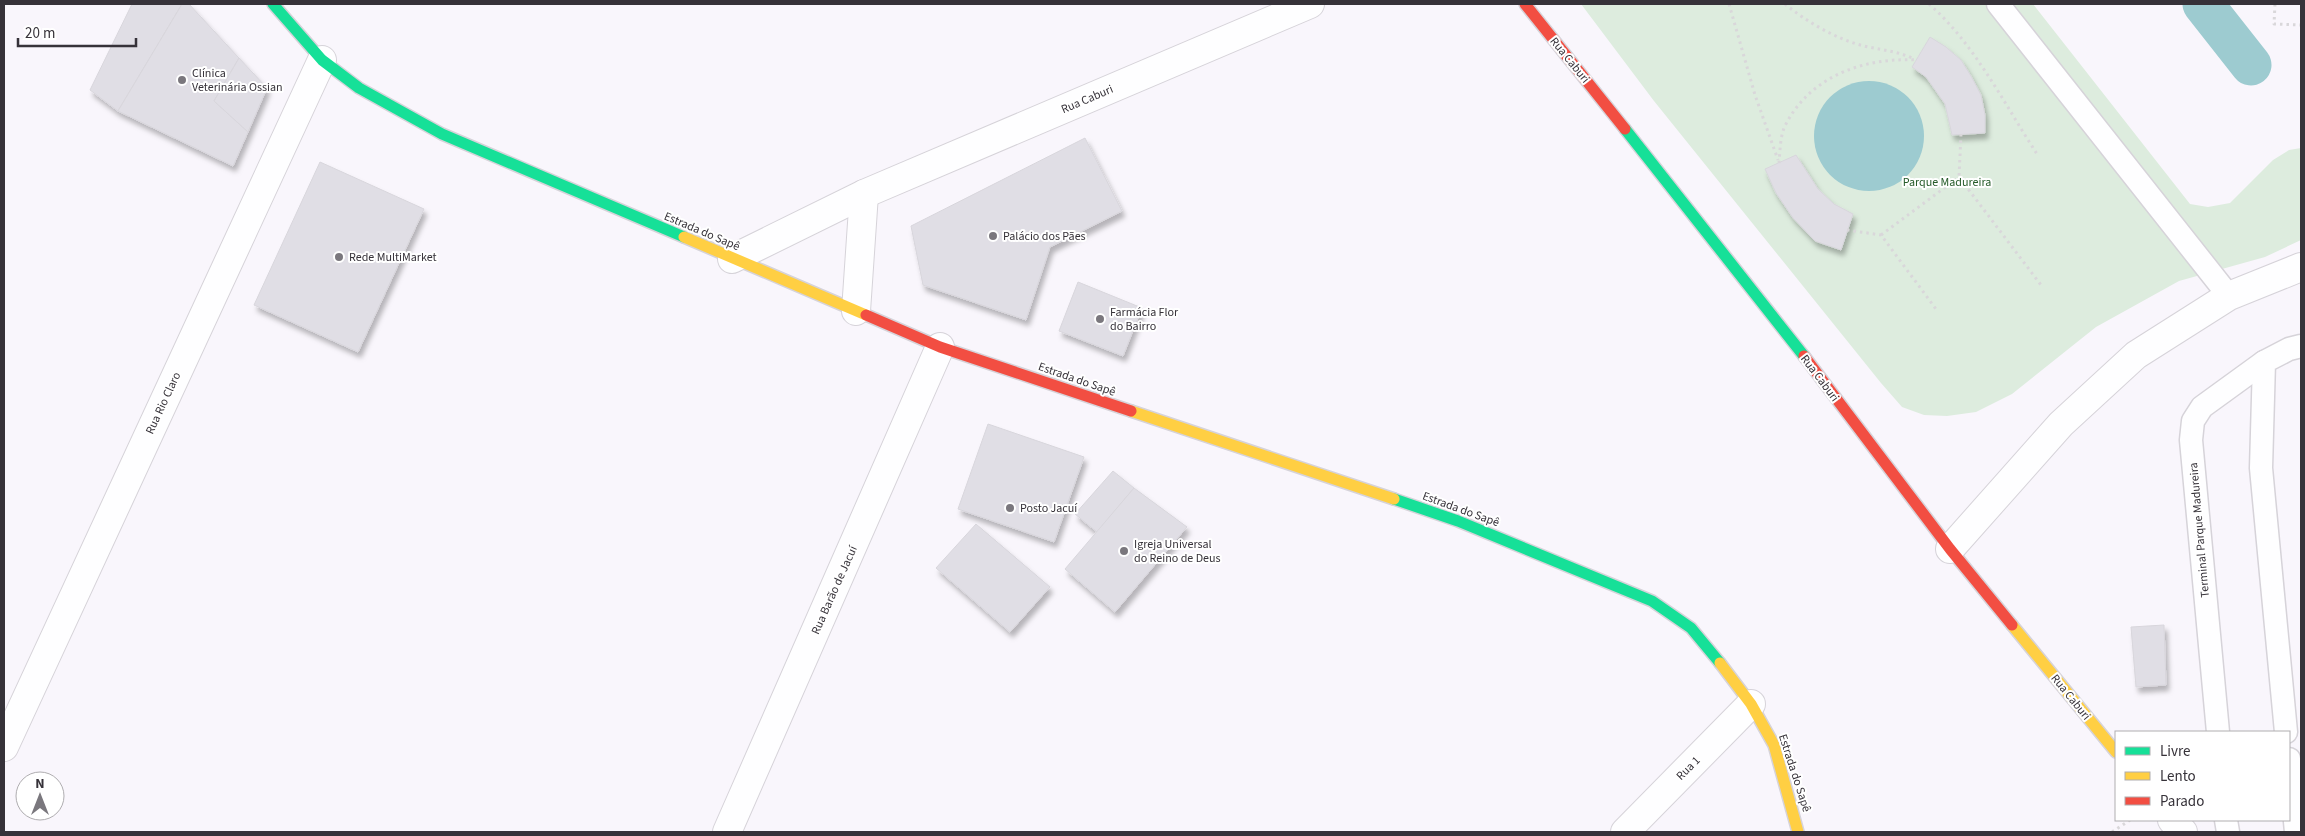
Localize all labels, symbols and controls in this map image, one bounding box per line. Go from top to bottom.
scale bar [18,15,135,47]
text: 20 m [25,23,55,44]
street label: Rua Caburi [1546,34,1594,87]
place label: Clínica Veterinária Ossian [192,65,283,96]
marker: Clínica Veterinária Ossian [176,74,188,86]
street label: Rua Caburi [1059,81,1116,118]
park label: Parque Madureira [1903,174,1991,191]
street label: Estrada do Sapê [661,208,742,255]
place label: Palácio dos Pães [1003,228,1086,245]
marker: Palácio dos Pães [987,230,999,242]
place label: Rede MultiMarket [349,249,437,266]
marker: Rede MultiMarket [333,251,345,263]
place label: Farmácia Flor do Bairro [1110,304,1179,335]
marker: Farmácia Flor do Bairro [1094,313,1106,325]
street label: Rua Caburi [1796,351,1843,405]
street label: Estrada do Sapê [1036,358,1118,401]
street label: Rua Rio Claro [142,369,185,437]
street label: Terminal Parque Madureira [2185,462,2214,598]
street label: Estrada do Sapê [1420,488,1502,531]
place label: Posto Jacuí [1020,500,1078,517]
marker: Posto Jacuí [1004,502,1016,514]
place label: Igreja Universal do Reino de Deus [1134,536,1221,567]
street label: Rua Barão de Jacuí [807,542,862,637]
marker: Igreja Universal do Reino de Deus [1118,545,1130,557]
street label: Rua Caburi [2047,671,2095,724]
legend [2115,731,2290,821]
street label: Estrada do Sapê [1774,732,1815,814]
text: Livre [2160,741,2190,762]
street label: Rua 1 [1673,753,1704,784]
text: Lento [2160,766,2196,787]
north arrow [15,771,65,821]
text: N [35,774,45,794]
text: Parado [2160,791,2204,812]

